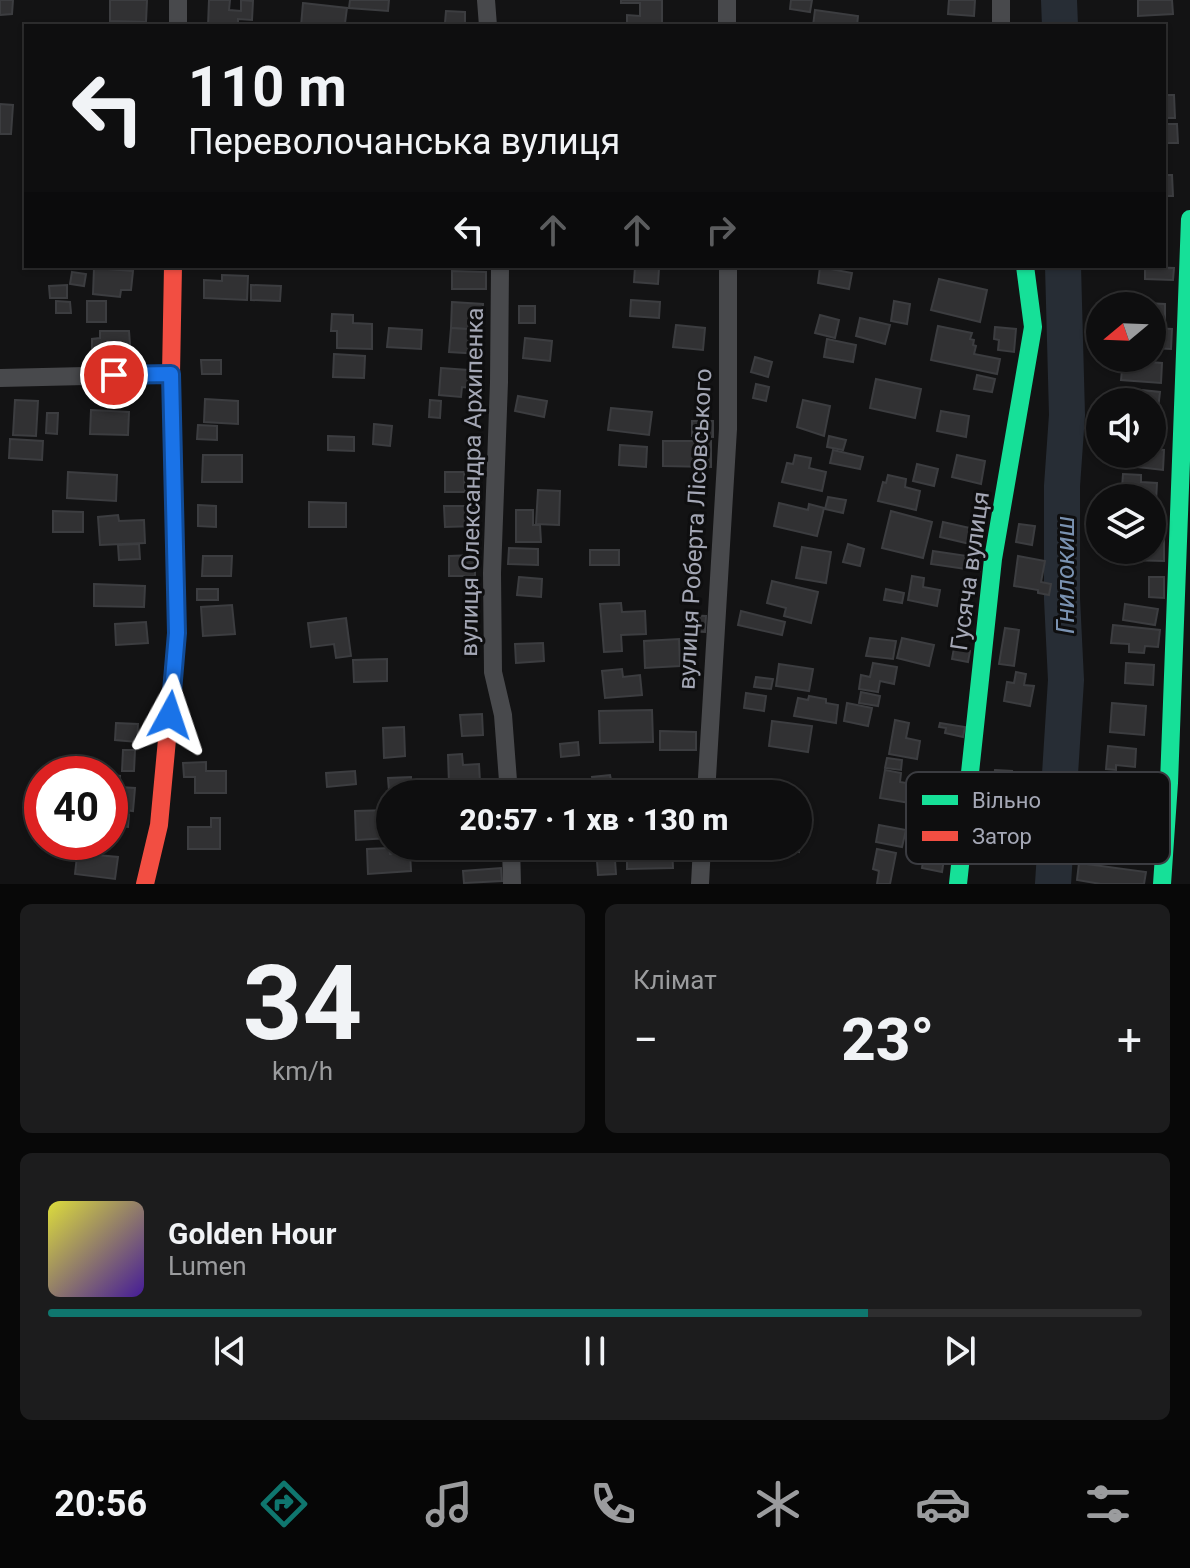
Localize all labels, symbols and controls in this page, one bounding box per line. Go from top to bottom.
text: 110 m [188,54,347,120]
icon: left [56,56,160,160]
text: Переволочанська вулиця [188,121,620,163]
icon: left [447,208,491,252]
icon: ahead [531,208,575,252]
icon: ahead [615,208,659,252]
icon: right [699,208,743,252]
north arrow [1086,292,1166,372]
map controls [1086,292,1166,564]
street label: вулиця Олександра Архипенка [455,307,489,657]
pin [80,341,148,409]
icon: arrive [92,353,136,397]
street label: вулиця Роберта Лісовського [673,368,717,690]
button: sound [1086,388,1166,468]
button: layers [1086,484,1166,564]
street label: Гусяча вулиця [945,490,995,652]
water label: Гнилокиш [1050,516,1080,634]
position arrow [128,673,212,757]
speed limit sign: 40 [24,756,128,860]
legend [906,772,1170,864]
text: Вільно [972,788,1041,813]
text: 20:57 · 1 хв · 130 m [460,802,728,837]
text: Затор [972,824,1032,849]
text: 34 [243,943,362,1064]
text: Клімат [633,965,717,995]
text: 23° [841,1004,934,1075]
text: − [633,1014,658,1066]
text: + [1117,1014,1142,1066]
text: km/h [272,1056,333,1086]
text: Golden Hour [168,1216,337,1251]
text: Lumen [168,1251,247,1281]
icon: previous [208,1329,252,1373]
icon: pause [573,1329,617,1373]
icon: next [938,1329,982,1373]
icon: directions [256,1476,312,1532]
icon: music [421,1476,477,1532]
icon: phone [585,1476,641,1532]
icon: climate [750,1476,806,1532]
icon: car [915,1476,971,1532]
icon: filters [1080,1476,1136,1532]
text: 20:56 [54,1483,147,1525]

